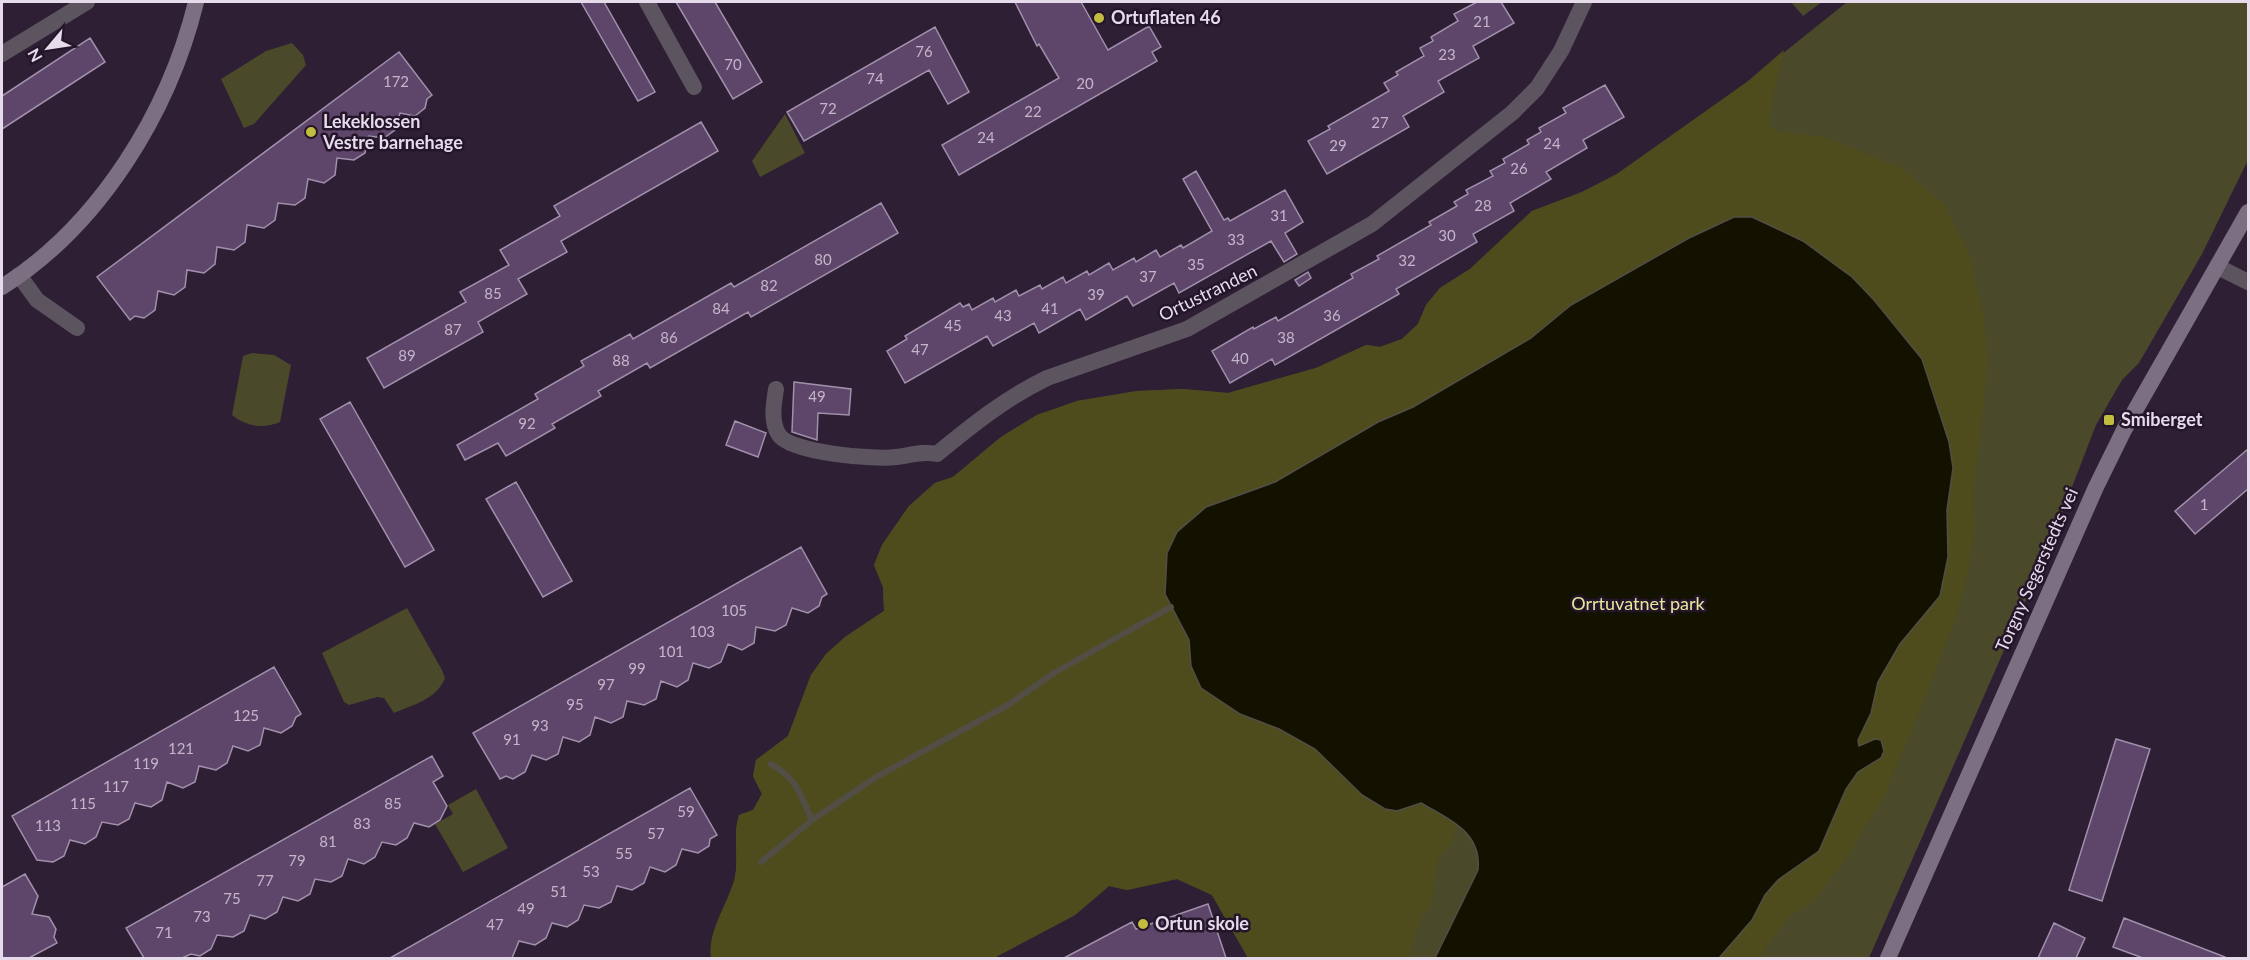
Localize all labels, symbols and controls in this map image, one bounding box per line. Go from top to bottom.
place label: Ortuflaten 46 [1111,6,1221,28]
marker: Ortuflaten 46 [1092,11,1106,25]
house number: 21 [1473,12,1491,30]
north arrow [18,18,78,78]
house number: 76 [915,42,933,60]
house number: 23 [1438,45,1456,63]
text: N [23,46,46,66]
house number: 70 [724,55,742,73]
house number: 74 [866,69,884,87]
house number: 172 [383,72,409,90]
house number: 20 [1076,74,1094,92]
house number: 72 [819,99,837,117]
house number: 22 [1024,102,1042,120]
place label: Lekeklossen Vestre barnehage [322,110,463,153]
house number: 27 [1371,113,1389,131]
marker: Lekeklossen Vestre barnehage [304,125,318,139]
house number: 24 [977,128,995,146]
house number: 24 [1543,134,1561,152]
house number: 29 [1329,136,1347,154]
house number: 26 [1510,159,1528,177]
house number: 28 [1474,196,1492,214]
house number: 31 [1270,206,1288,224]
house number: 30 [1438,226,1456,244]
house number: 33 [1227,230,1245,248]
house number: 80 [814,250,832,268]
house number: 32 [1398,251,1416,269]
house number: 35 [1187,255,1205,273]
street label: Ortustranden [1155,259,1260,325]
house number: 37 [1139,267,1157,285]
house number: 82 [760,276,778,294]
house number: 85 [484,284,502,302]
house number: 39 [1087,285,1105,303]
house number: 84 [712,299,730,317]
house number: 41 [1041,299,1059,317]
house number: 43 [994,306,1012,324]
house number: 36 [1323,306,1341,324]
house number: 45 [944,316,962,334]
house number: 87 [444,320,462,338]
house number: 86 [660,328,678,346]
house number: 38 [1277,328,1295,346]
house number: 47 [911,340,929,358]
house number: 89 [398,346,416,364]
house number: 40 [1231,349,1249,367]
house number: 88 [612,351,630,369]
house number: 49 [808,387,826,405]
place label: Smiberget [2121,408,2203,430]
marker: Smiberget [2102,413,2116,427]
house number: 92 [518,414,536,432]
street label: Torgny Segerstedts vei [1990,484,2082,655]
house number: 1 [2200,495,2208,513]
park label: Orrtuvatnet park [1571,592,1706,614]
house number: 105 [721,601,747,619]
house number: 103 [689,622,715,640]
house number: 101 [658,642,684,660]
house number: 99 [628,659,646,677]
house number: 97 [597,675,615,693]
house number: 95 [566,695,584,713]
house number: 125 [233,706,259,724]
house number: 93 [531,716,549,734]
house number: 91 [503,730,521,748]
house number: 121 [168,739,194,757]
house number: 119 [133,754,159,772]
house number: 117 [103,777,129,795]
house number: 115 [70,794,96,812]
house number: 85 [384,794,402,812]
house number: 59 [677,802,695,820]
house number: 83 [353,814,371,832]
house number: 113 [35,816,61,834]
house number: 57 [647,824,665,842]
house number: 81 [319,832,337,850]
house number: 55 [615,844,633,862]
house number: 79 [288,851,306,869]
house number: 53 [582,862,600,880]
house number: 77 [256,871,274,889]
house number: 51 [550,882,568,900]
house number: 75 [223,889,241,907]
house number: 49 [517,899,535,917]
house number: 73 [193,907,211,925]
place label: Ortun skole [1155,912,1249,934]
house number: 47 [486,915,504,933]
marker: Ortun skole [1136,917,1150,931]
house number: 71 [155,923,173,941]

